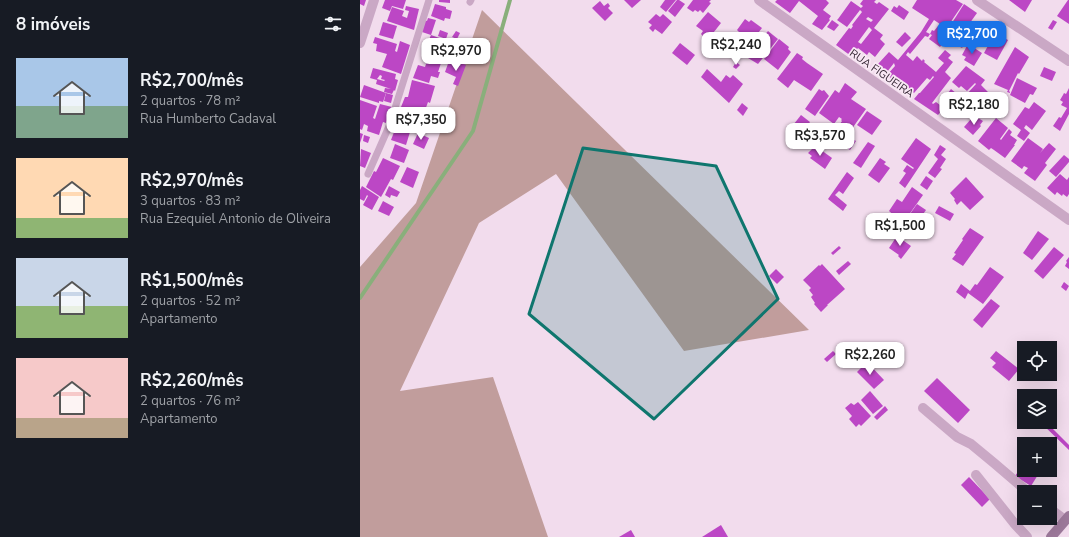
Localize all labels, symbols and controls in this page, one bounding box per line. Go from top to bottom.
text: 8 imóveis [16,13,90,36]
icon: filters [322,13,344,35]
pin: R$2,700 [935,21,1009,55]
text: R$2,700 [946,25,998,43]
pin: R$2,240 [699,32,773,66]
text: R$2,240 [710,36,762,54]
pin: R$2,970 [419,38,493,72]
text: R$2,970 [430,42,482,60]
street label: RUA FIGUEIRA [846,46,917,101]
text: R$2,700/mês [140,69,244,92]
icon: home [48,74,96,122]
text: 2 quartos · 78 m² [140,92,241,110]
pin: R$2,180 [937,92,1011,126]
text: R$2,180 [948,96,1000,114]
pin: R$7,350 [384,107,458,141]
text: Rua Humberto Cadaval [140,110,276,128]
text: R$7,350 [395,111,447,129]
pin: R$3,570 [783,123,857,157]
text: R$3,570 [794,127,846,145]
text: R$2,970/mês [140,169,244,192]
icon: home [48,174,96,222]
text: 3 quartos · 83 m² [140,192,241,210]
text: Rua Ezequiel Antonio de Oliveira [140,210,331,228]
pin: R$1,500 [863,213,937,247]
text: R$1,500 [874,217,926,235]
text: R$1,500/mês [140,269,244,292]
icon: home [48,274,96,322]
text: 2 quartos · 52 m² [140,292,241,310]
text: Apartamento [140,310,218,328]
map controls [1017,341,1057,525]
button: locate [1017,341,1057,381]
pin: R$2,260 [833,342,907,376]
text: R$2,260 [844,346,896,364]
text: R$2,260/mês [140,369,244,392]
icon: home [48,374,96,422]
button: layers [1017,389,1057,429]
text: 2 quartos · 76 m² [140,392,241,410]
text: Apartamento [140,410,218,428]
button: + [1017,437,1057,477]
button: − [1017,485,1057,525]

